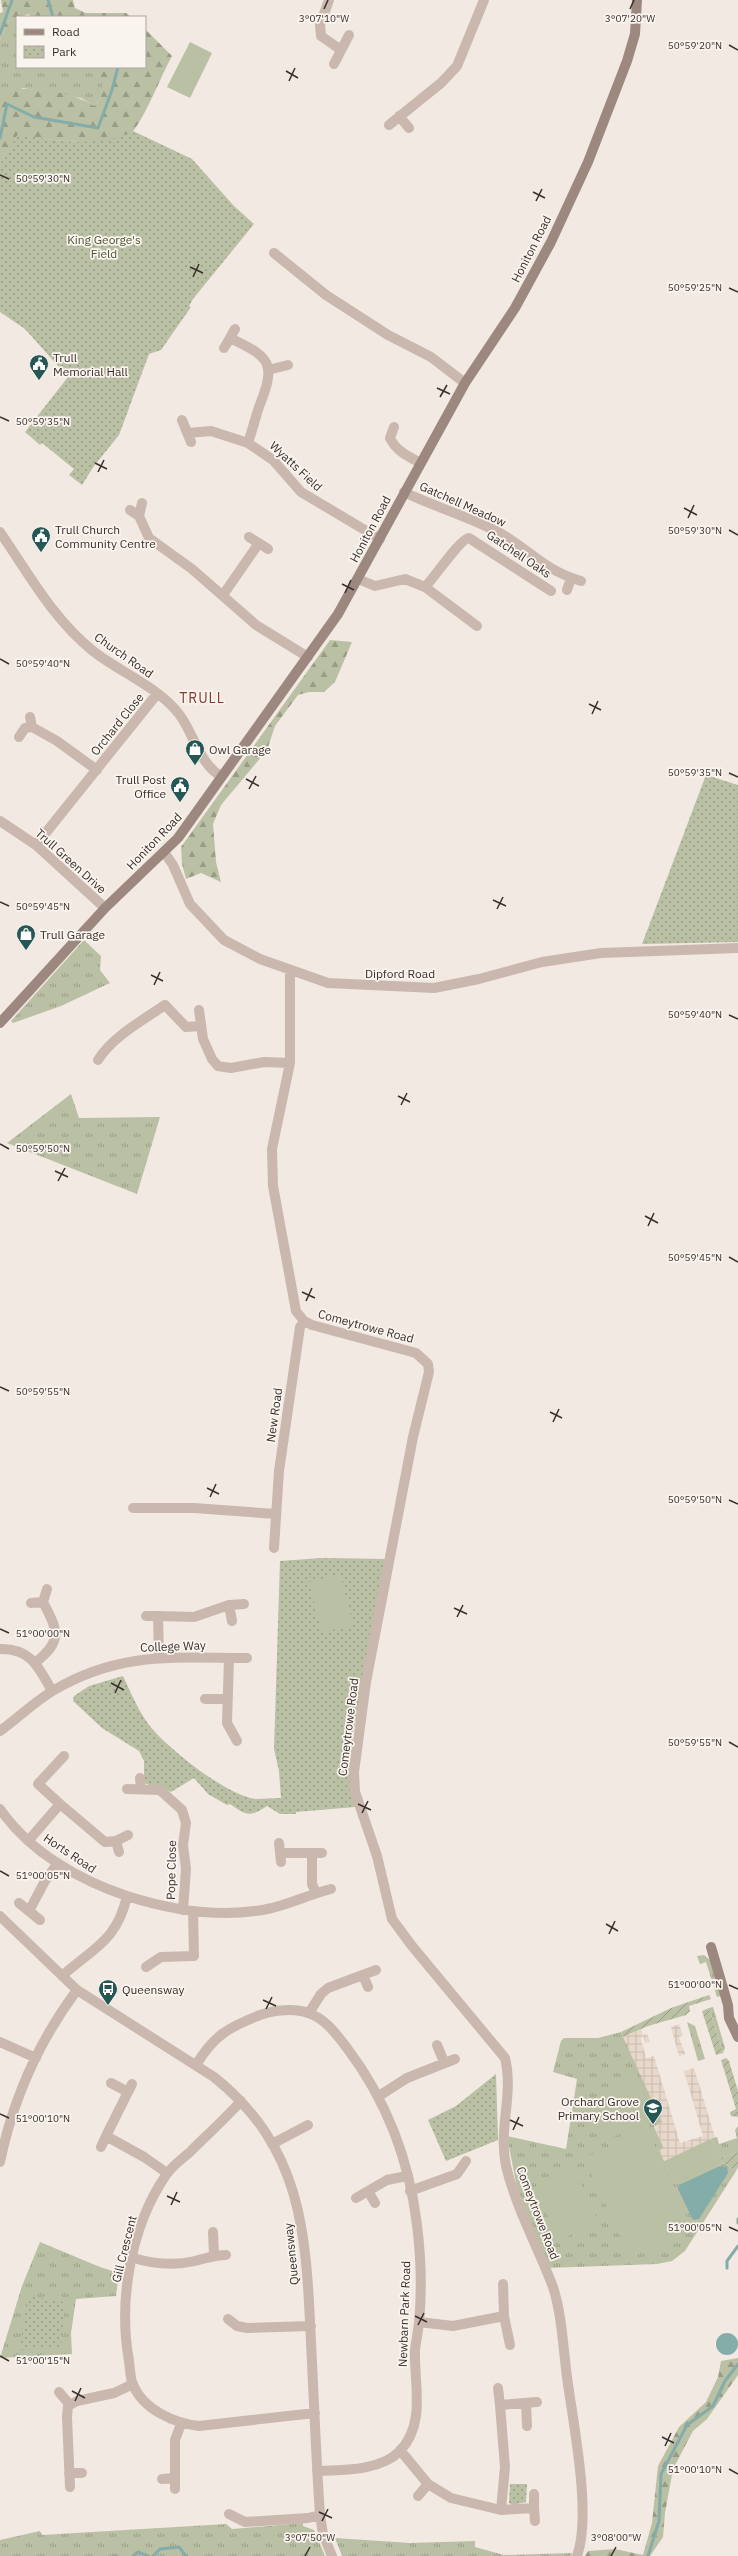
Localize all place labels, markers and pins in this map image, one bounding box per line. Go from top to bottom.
place label: Trull Memorial Hall [53,350,128,379]
public building icon: Trull Memorial Hall [28,353,50,381]
place label: Trull Church Community Centre [55,522,156,551]
public building icon: Trull Church Community Centre [30,525,52,553]
shop icon: Owl Garage [184,738,206,766]
place label: Owl Garage [209,742,272,757]
place label: Trull Post Office [115,772,166,801]
public building icon: Trull Post Office [169,775,191,803]
shop icon: Trull Garage [15,923,37,951]
place label: Trull Garage [40,927,106,942]
bus stop icon: Queensway [97,1978,119,2006]
place label: Queensway [122,1982,185,1997]
place label: Orchard Grove Primary School [558,2094,639,2123]
school or university icon: Orchard Grove Primary School [642,2097,664,2125]

